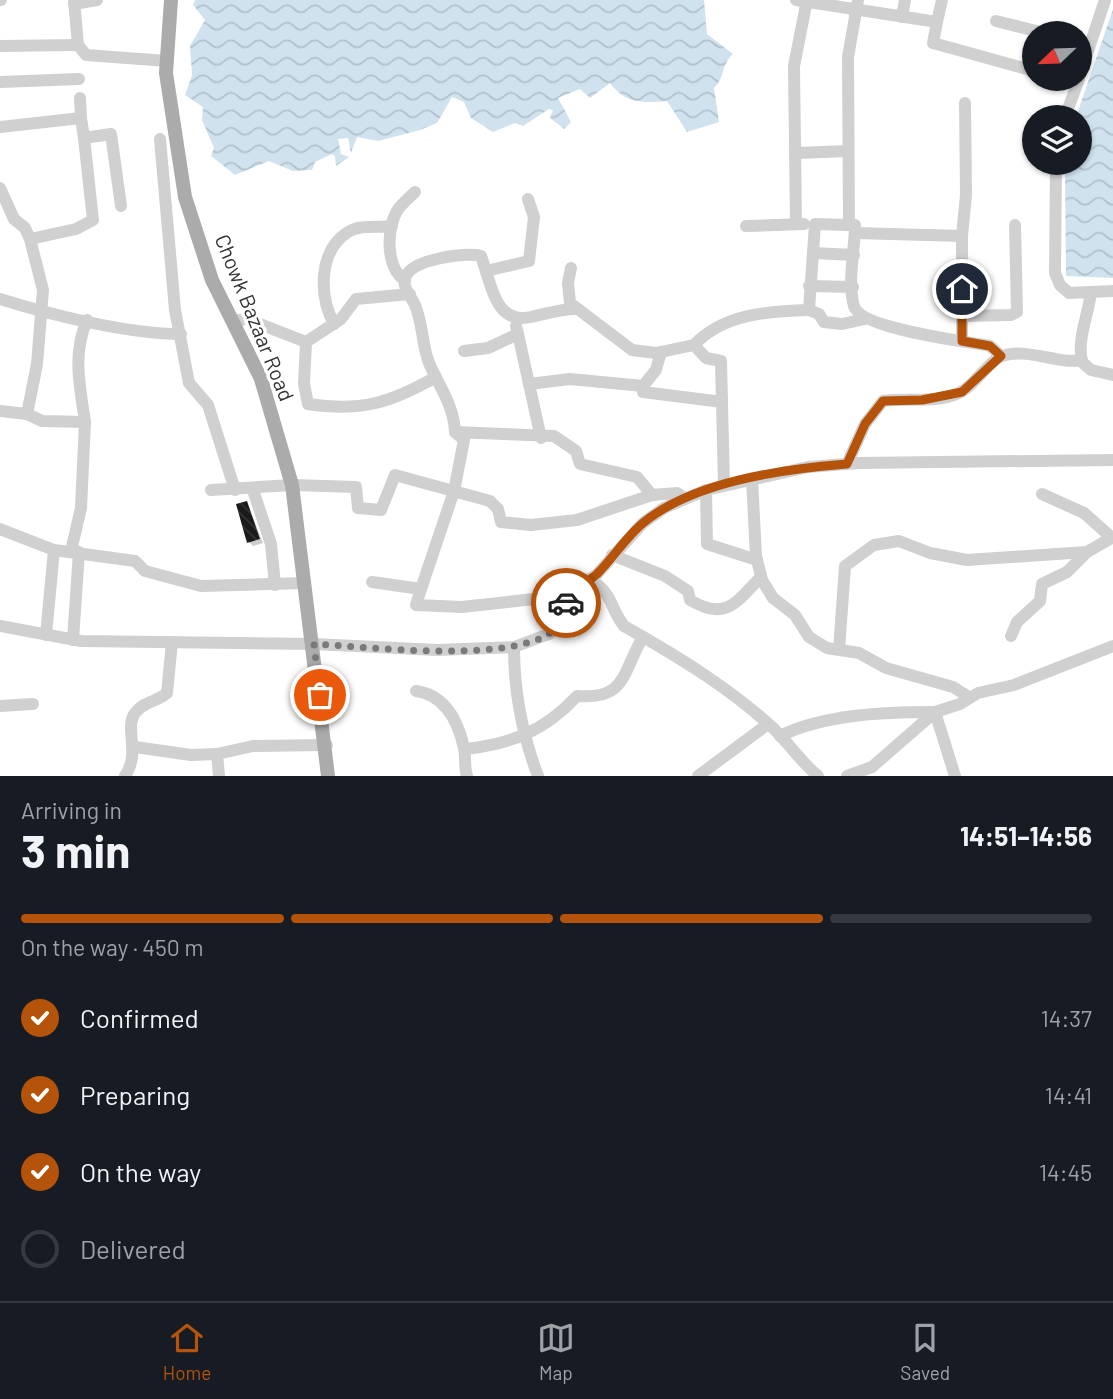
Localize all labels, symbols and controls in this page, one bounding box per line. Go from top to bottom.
north arrow [1022,21,1092,91]
map controls [1022,21,1092,175]
button: layers [1022,105,1092,175]
street label: Chowk Bazaar Road [211,230,300,404]
pin [932,259,992,319]
icon: home [943,270,981,308]
courier [531,568,601,638]
icon: car [547,584,585,622]
pin [290,665,350,725]
icon: bag [301,676,339,714]
text: Arriving in [21,796,122,824]
text: 14:51–14:56 [960,820,1092,851]
text: 3 min [21,822,130,877]
text: On the way · 450 m [21,933,203,961]
icon: check [21,999,59,1037]
text: Confirmed [80,1002,199,1033]
text: 14:37 [1041,1004,1092,1032]
icon: check [21,1076,59,1114]
text: Preparing [80,1079,190,1110]
text: 14:41 [1045,1081,1092,1109]
icon: check [21,1153,59,1191]
text: On the way [80,1156,201,1187]
text: 14:45 [1039,1158,1092,1186]
text: Delivered [80,1233,186,1264]
tab: Home [163,1319,211,1384]
tab: Map [537,1319,575,1384]
tab: Saved [900,1319,950,1384]

